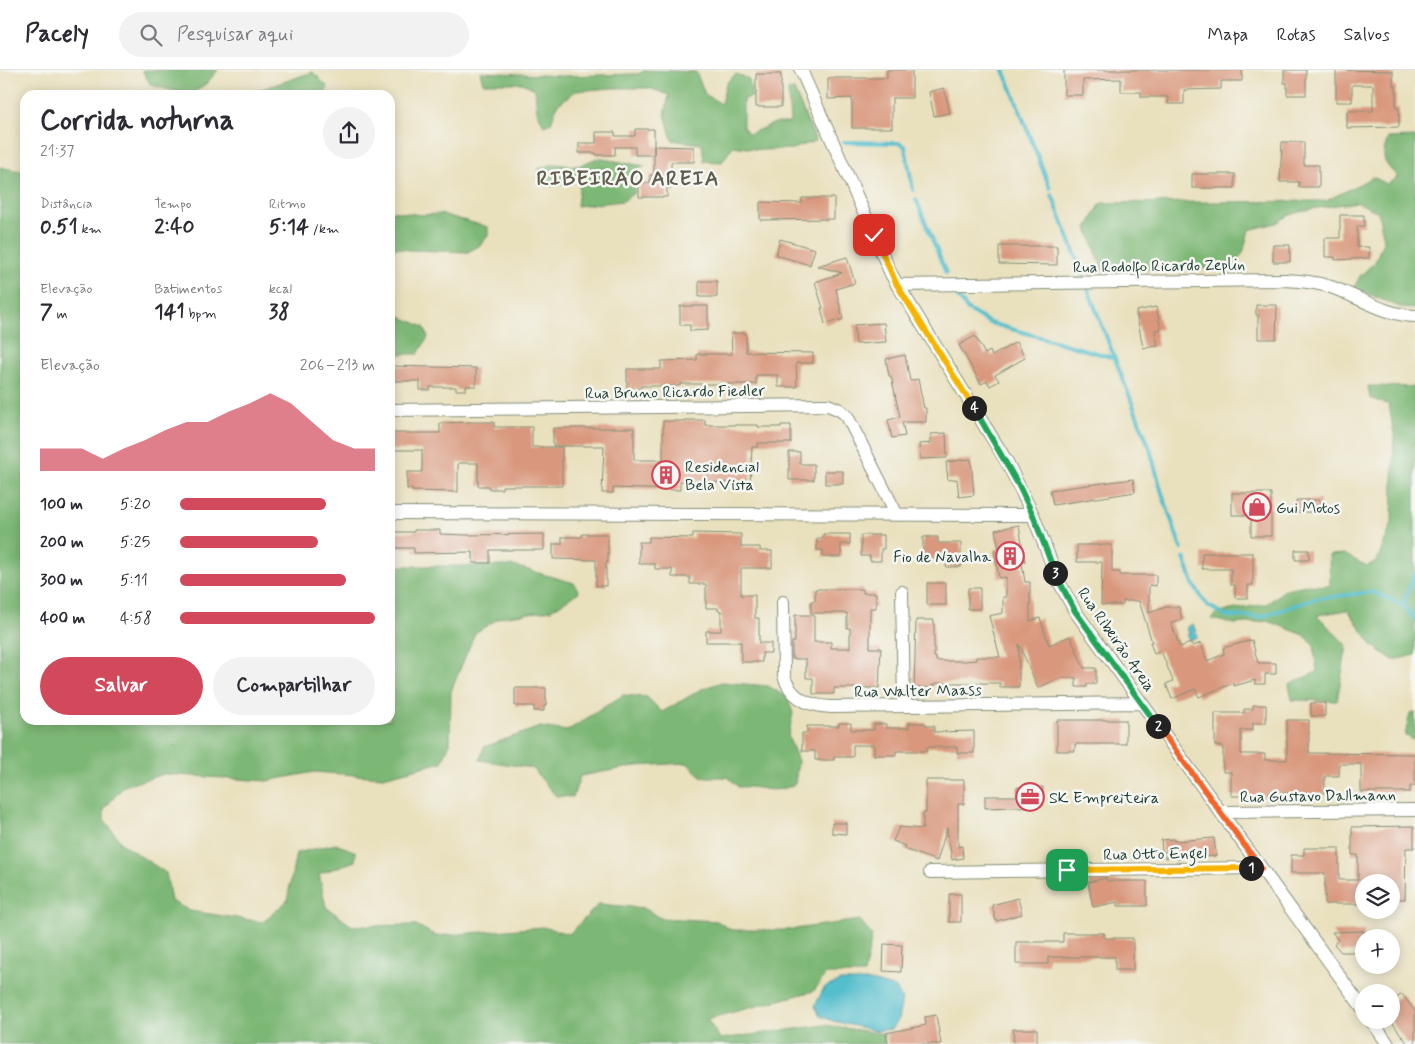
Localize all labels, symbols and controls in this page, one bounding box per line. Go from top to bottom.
search box [119,12,469,57]
text: Pacely [25,19,89,50]
icon: search [137,21,165,49]
text: Pesquisar aqui [177,22,293,47]
text: Mapa [1207,23,1248,47]
text: Rotas [1276,23,1316,47]
text: Salvos [1344,23,1390,47]
text: Corrida noturna [40,103,234,140]
button: share [323,107,375,159]
text: 21:37 [40,141,74,162]
district label: RIBEIRÃO AREIA [537,165,719,193]
text: Distância [40,195,93,213]
text: Tempo [154,195,191,213]
text: Ritmo [269,195,306,213]
text: 0.51 [40,213,78,241]
text: 2:40 [154,213,194,241]
text: 5:14 [269,213,309,241]
pin [853,214,895,256]
text: km [78,220,102,238]
text: /km [309,220,339,238]
icon: check [860,221,888,249]
street label: Rua Rodolfo Ricardo Zeplin [1073,254,1245,281]
text: Elevação [40,280,92,298]
text: Batimentos [154,280,222,298]
text: kcal [269,280,292,298]
text: 7 [40,298,53,326]
text: 141 [154,298,185,326]
text: 38 [269,298,290,326]
text: m [53,305,68,323]
text: bpm [185,305,217,323]
text: Elevação [40,355,100,376]
text: 206–213 m [300,355,375,376]
street label: Rua Bruno Ricardo Fiedler [585,380,766,405]
pin: 4 [962,396,986,420]
text: 4 [970,399,979,417]
place label: Residencial Bela Vista [685,457,759,496]
building icon: Residencial Bela Vista [651,460,681,490]
shop icon: Gui Motos [1242,492,1272,522]
text: 100 m [40,494,83,515]
text: 5:20 [120,494,151,515]
place label: Gui Motos [1276,498,1340,519]
text: 200 m [40,532,84,553]
text: 5:25 [120,532,150,553]
building icon: Fio de Navalha [995,541,1025,571]
place label: Fio de Navalha [893,547,991,568]
pin: 3 [1042,560,1068,586]
text: 3 [1052,564,1059,582]
text: 300 m [40,570,83,591]
text: 5:11 [120,570,148,591]
street label: Rua Ribeirão Areia [1072,584,1160,696]
text: 400 m [40,608,85,629]
text: 4:58 [120,608,152,629]
button: Salvar [40,657,203,715]
button: Compartilhar [213,657,375,715]
street label: Rua Walter Maass [854,680,982,703]
pin: 2 [1146,714,1170,738]
text: 2 [1155,717,1162,735]
office icon: SK Empreiteira [1015,782,1045,812]
street label: Rua Gustavo Dallmann [1240,785,1396,808]
place label: SK Empreiteira [1049,788,1159,809]
street label: Rua Otto Engel [1103,843,1207,867]
pin [1046,849,1088,891]
icon: arrive [1053,856,1081,884]
pin: 1 [1238,856,1264,880]
text: 1 [1248,859,1255,877]
map controls [1355,874,1400,1029]
button: layers [1355,874,1400,919]
button: + [1355,929,1400,974]
button: − [1355,984,1400,1029]

